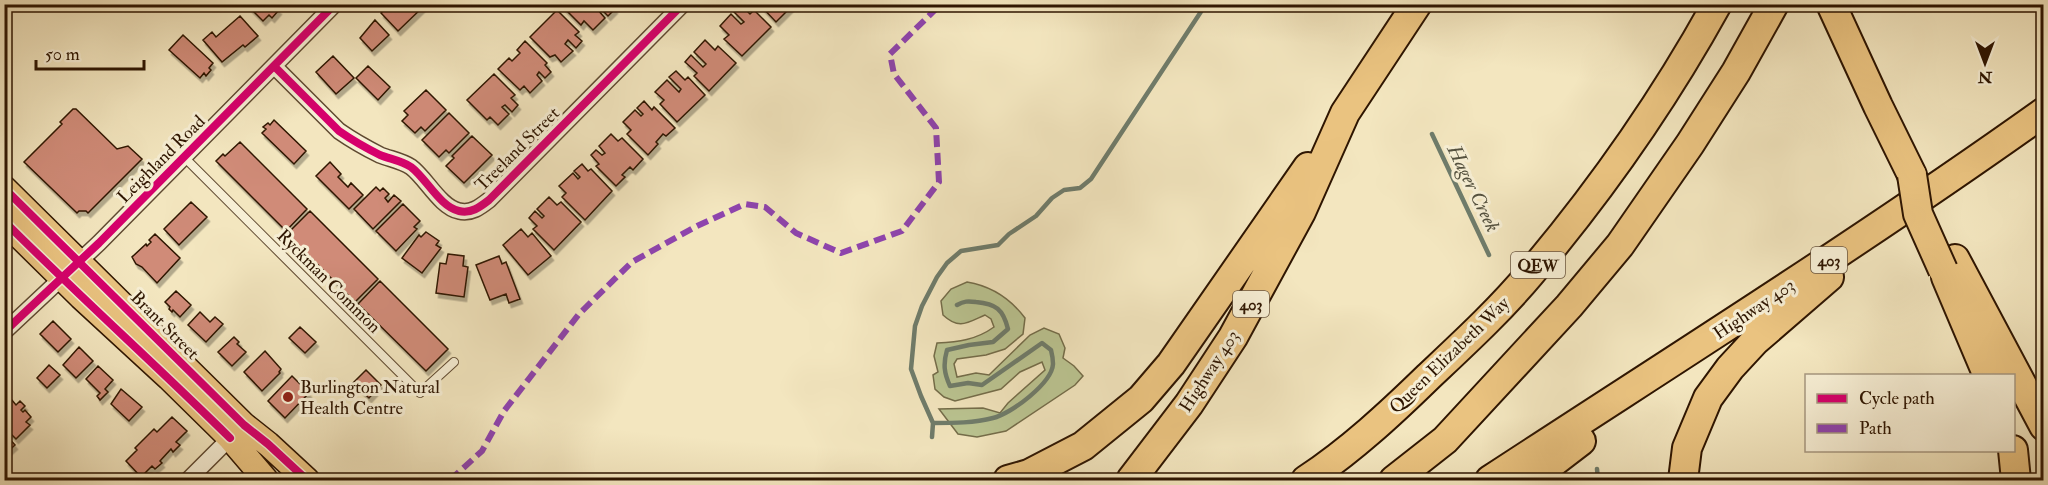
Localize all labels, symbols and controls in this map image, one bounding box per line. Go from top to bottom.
scale bar [36,33,144,71]
north arrow [1955,33,2015,93]
text: 50 m [45,43,80,66]
text: N [1977,67,1993,87]
street label: Treeland Street [470,102,565,197]
street label: Leighland Road [113,110,210,208]
water label: Hager Creek [1441,139,1505,236]
street label: Ryckman Common [272,224,386,338]
road number: 403 [1811,247,1847,273]
road number: QEW [1511,252,1565,278]
street label: Highway 403 [1709,274,1799,345]
street label: Brant Street [125,286,204,365]
road number: 403 [1233,291,1269,317]
street label: Queen Elizabeth Way [1384,291,1515,419]
street label: Highway 403 [1174,326,1245,417]
legend [1805,374,2015,452]
place label: Burlington Natural Health Centre [300,376,440,420]
text: Cycle path [1859,387,1935,410]
marker: Burlington Natural Health Centre [281,390,295,404]
text: Path [1859,417,1892,440]

